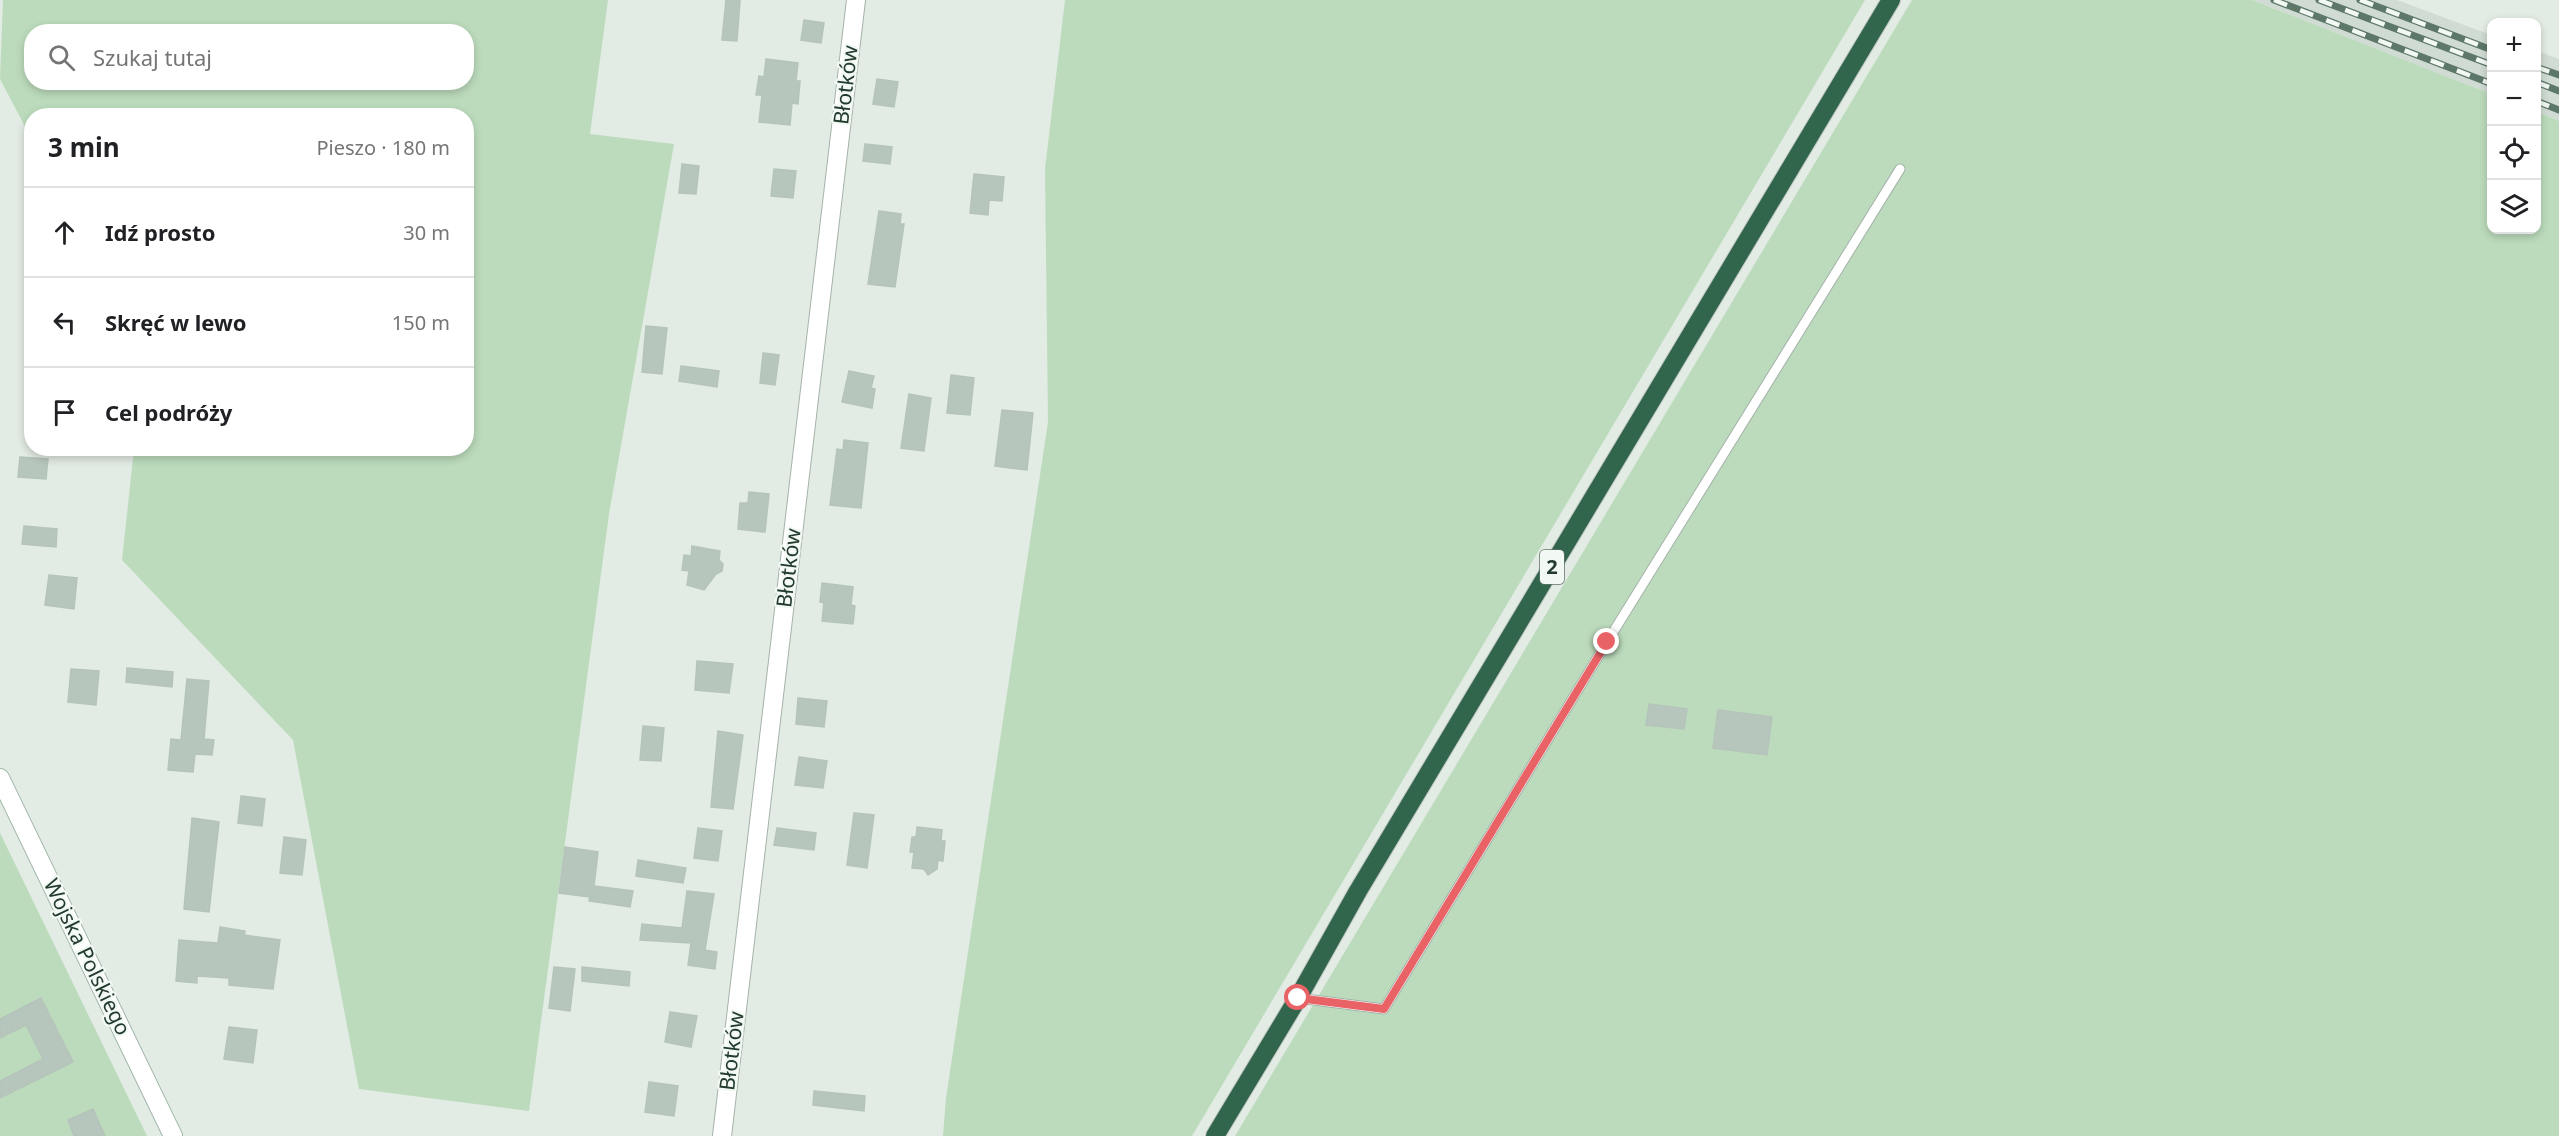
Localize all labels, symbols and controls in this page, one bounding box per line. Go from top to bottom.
map controls [2487,18,2541,234]
button: + [2487,18,2541,72]
search box [24,24,474,90]
icon: search [45,41,78,74]
text: Szukaj tutaj [93,42,212,72]
street label: Błotków [826,43,864,126]
button: − [2487,72,2541,126]
button: locate [2487,126,2541,180]
text: 3 min [48,129,120,165]
text: Pieszo · 180 m [316,134,450,161]
button: layers [2487,180,2541,234]
icon: ahead [48,216,81,249]
text: Idź prosto [105,217,215,247]
text: 30 m [403,219,450,246]
icon: left [48,306,81,339]
text: Skręć w lewo [105,307,247,337]
text: 150 m [392,309,450,336]
icon: arrive [48,396,81,429]
text: Cel podróży [105,397,232,427]
street label: Błotków [769,526,807,609]
road number: 2 [1540,550,1564,584]
route end [1593,628,1619,654]
street label: Wojska Polskiego [38,874,138,1039]
route start [1284,984,1310,1010]
street label: Błotków [712,1009,750,1092]

